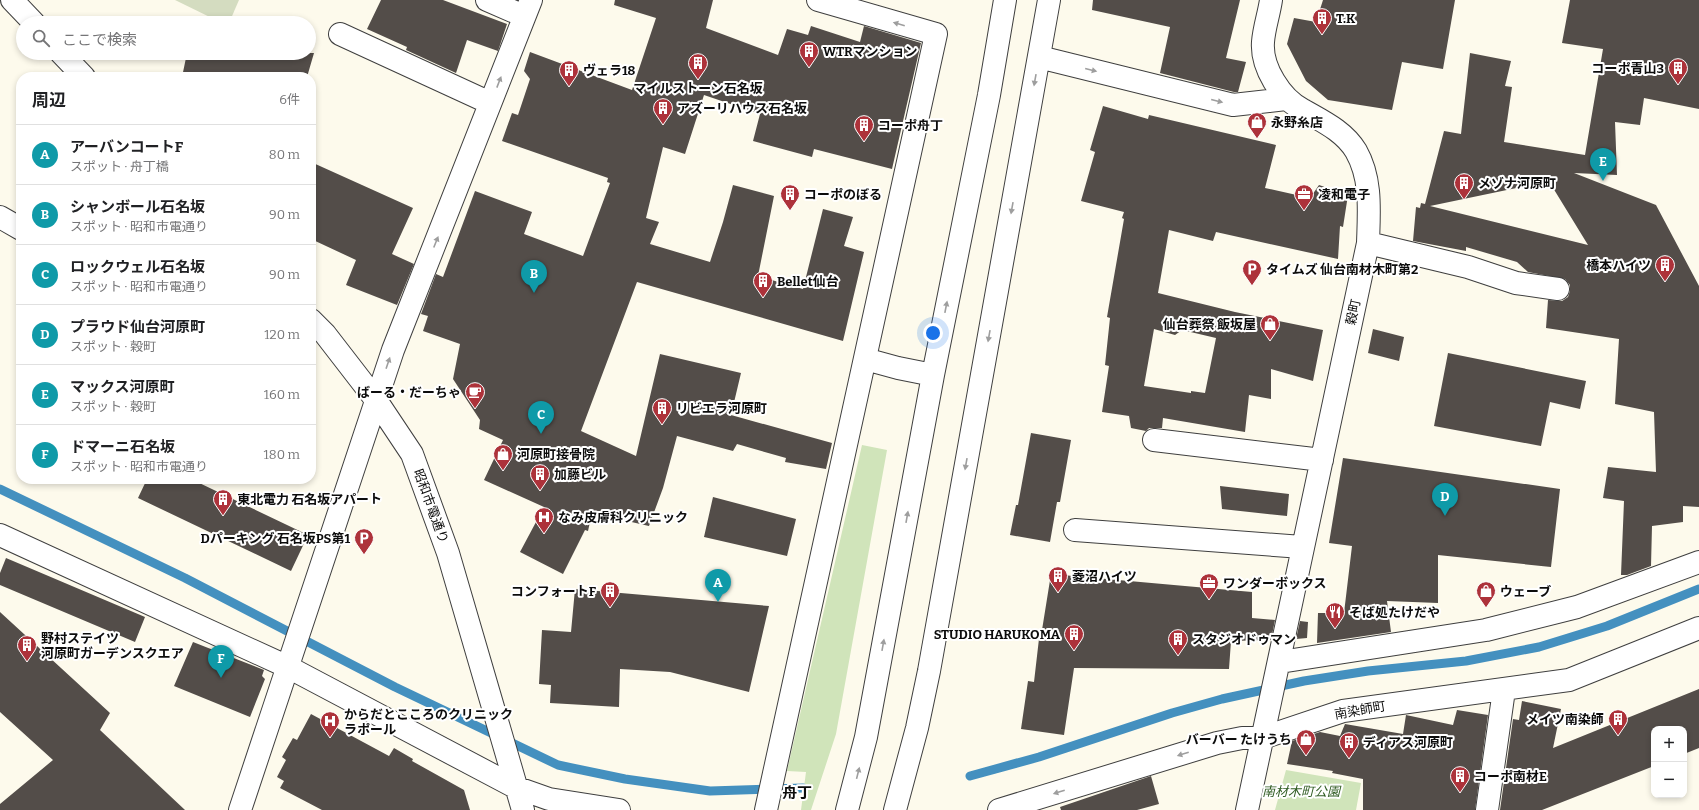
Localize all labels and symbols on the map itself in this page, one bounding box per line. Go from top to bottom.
building icon: T.K [1311,7,1333,35]
place label: T.K [1336,11,1356,26]
one-way arrow [893,21,905,27]
building icon: WTRマンション [798,40,820,68]
place label: WTRマンション [823,44,918,59]
building icon: マイルストーン石名坂 [687,52,709,80]
building icon: コーポ青山3 [1667,57,1689,85]
building icon: ヴェラ18 [558,59,580,87]
place label: コーポ青山3 [1592,61,1664,76]
place label: ヴェラ18 [583,63,636,78]
one-way arrow [1085,67,1097,73]
one-way arrow [1032,74,1038,86]
one-way arrow [496,75,502,87]
place label: マイルストーン石名坂 [633,81,763,96]
building icon: アズーリハウス石名坂 [652,97,674,125]
one-way arrow [1211,99,1223,105]
place label: アズーリハウス石名坂 [677,101,807,116]
shop icon: 永野糸店 [1246,111,1268,139]
building icon: コーポ舟丁 [853,114,875,142]
place label: 永野糸店 [1271,115,1323,130]
place label: コーポ舟丁 [878,118,943,133]
pin: E [1590,148,1616,181]
building icon: メゾナ河原町 [1453,172,1475,200]
place label: メゾナ河原町 [1478,176,1556,191]
building icon: コーポのぼる [779,183,801,211]
office icon: 凌和電子 [1293,183,1315,211]
place label: コーポのぼる [804,187,882,202]
place label: 凌和電子 [1318,187,1370,202]
one-way arrow [1009,202,1015,214]
one-way arrow [433,235,439,247]
building icon: 橋本ハイツ [1654,254,1676,282]
parking icon: タイムズ 仙台南材木町第2 [1241,258,1263,286]
place label: 橋本ハイツ [1586,258,1651,273]
pin: B [521,260,547,293]
place label: タイムズ 仙台南材木町第2 [1266,262,1418,277]
building icon: Bellet仙台 [752,270,774,298]
place label: Bellet仙台 [777,274,839,289]
street label: 穀町 [1343,298,1363,326]
one-way arrow [943,301,949,313]
shop icon: 仙台葬祭 飯坂屋 [1259,313,1281,341]
place label: 仙台葬祭 飯坂屋 [1163,317,1256,332]
your location [923,323,943,343]
one-way arrow [986,330,992,342]
one-way arrow [386,356,392,368]
cafe icon: ばーる・だーちゃ [464,381,486,409]
place label: ばーる・だーちゃ [357,385,461,400]
building icon: リビエラ河原町 [651,397,673,425]
pin: C [528,401,554,434]
place label: リビエラ河原町 [676,401,767,416]
shop icon: 河原町接骨院 [492,443,514,471]
place label: 河原町接骨院 [517,447,595,462]
one-way arrow [963,457,969,470]
building icon: 加藤ビル [529,463,551,491]
street label: 昭和市電通り [411,467,451,545]
place label: 加藤ビル [554,467,606,482]
pin: D [1432,483,1458,516]
building icon: 東北電力 石名坂アパート [212,488,234,516]
place label: 東北電力 石名坂アパート [237,492,382,507]
hospital icon: なみ皮膚科クリニック [533,506,555,534]
place label: なみ皮膚科クリニック [558,510,688,525]
one-way arrow [904,511,910,523]
parking icon: Dパーキング 石名坂PS第1 [353,527,375,555]
place label: Dパーキング 石名坂PS第1 [201,531,350,546]
building icon: 菱沼ハイツ [1047,565,1069,593]
pin: A [705,569,731,602]
place label: 菱沼ハイツ [1072,569,1137,584]
office icon: ワンダーボックス [1198,572,1220,600]
place label: ワンダーボックス [1223,576,1327,591]
building icon: コンフォートF [599,580,621,608]
shop icon: ウェーブ [1475,580,1497,608]
place label: コンフォートF [511,584,597,599]
place label: ウェーブ [1500,584,1551,599]
restaurant icon: そば処たけだや [1324,601,1346,629]
place label: そば処たけだや [1349,605,1440,620]
building icon: STUDIO HARUKOMA [1063,623,1085,651]
place label: STUDIO HARUKOMA [934,627,1061,642]
building icon: スタジオドゥマン [1167,628,1189,656]
place label: 野村ステイツ 河原町ガーデンスクエア [41,631,184,661]
place label: スタジオドゥマン [1192,632,1296,647]
building icon: 野村ステイツ 河原町ガーデンスクエア [16,634,38,662]
one-way arrow [881,639,887,651]
pin: F [208,645,234,678]
street label: 南染師町 [1333,698,1387,722]
place label: からだとこころのクリニック ラポール [344,707,513,737]
building icon: メイツ南染師 [1607,708,1629,736]
hospital icon: からだとこころのクリニック ラポール [319,710,341,738]
place label: メイツ南染師 [1526,712,1604,727]
shop icon: バーバー たけうち [1295,728,1317,756]
building icon: ディアス河原町 [1338,731,1360,759]
place label: バーバー たけうち [1186,732,1292,747]
place label: ディアス河原町 [1363,735,1453,750]
one-way arrow [1177,751,1189,757]
building icon: コーポ南材E [1449,765,1471,793]
one-way arrow [855,766,861,778]
place label: コーポ南材E [1474,769,1547,784]
district label: 舟丁 [782,784,812,802]
park label: 南材木町公園 [1262,784,1342,799]
one-way arrow [1052,789,1064,795]

